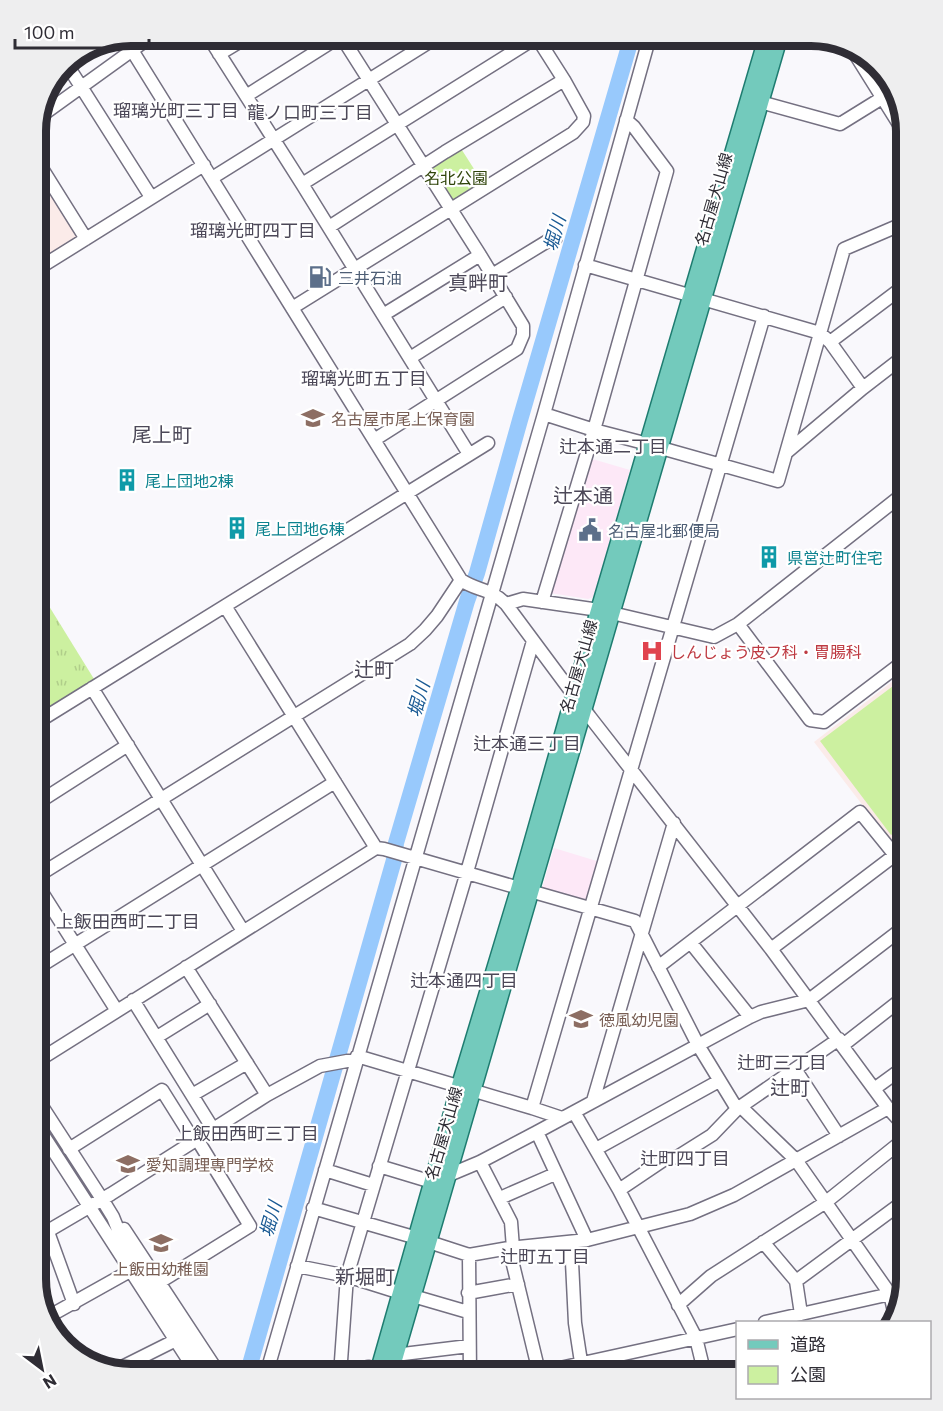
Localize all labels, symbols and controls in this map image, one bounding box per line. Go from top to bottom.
scale bar [15,12,148,50]
text: 100 m [24,21,74,43]
district label: 瑠璃光町三丁目 [113,99,239,121]
district label: 龍ノ口町三丁目 [247,101,373,123]
street label: 名古屋犬山線 [691,150,735,248]
park label: 名北公園 [424,168,488,187]
water label: 堀川 [538,211,570,253]
district label: 瑠璃光町四丁目 [190,219,316,241]
fuel station icon: 三井石油 [307,264,333,290]
place label: 三井石油 [338,268,402,287]
district label: 真畔町 [448,270,508,294]
district label: 瑠璃光町五丁目 [301,367,427,389]
school or university icon: 名古屋市尾上保育園 [300,405,326,431]
place label: 名古屋市尾上保育園 [331,409,475,428]
district label: 尾上町 [132,422,192,446]
district label: 辻本通二丁目 [559,435,667,457]
building icon: 尾上団地2棟 [114,467,140,493]
place label: 尾上団地2棟 [145,471,234,490]
district label: 辻本通 [553,483,613,507]
building icon: 尾上団地6棟 [224,515,250,541]
public building icon: 名古屋北郵便局 [577,517,603,543]
place label: 尾上団地6棟 [255,519,345,538]
place label: 名古屋北郵便局 [608,521,720,540]
building icon: 県営辻町住宅 [756,544,782,570]
place label: 県営辻町住宅 [787,548,883,567]
street label: 名古屋犬山線 [556,617,600,715]
hospital icon: しんじょう皮フ科・胃腸科 [639,638,665,664]
place label: しんじょう皮フ科・胃腸科 [670,642,862,661]
district label: 辻町 [354,657,394,681]
water label: 堀川 [402,677,434,719]
district label: 辻本通三丁目 [473,732,581,754]
district label: 上飯田西町二丁目 [56,910,200,932]
district label: 辻本通四丁目 [410,969,518,991]
school or university icon: 徳風幼児園 [568,1006,594,1032]
place label: 徳風幼児園 [599,1010,679,1029]
district label: 辻町三丁目 [737,1051,827,1073]
district label: 辻町 [770,1075,810,1099]
street label: 名古屋犬山線 [421,1084,465,1182]
district label: 上飯田西町三丁目 [175,1122,319,1144]
district label: 辻町四丁目 [640,1147,730,1169]
school or university icon: 愛知調理専門学校 [115,1151,141,1177]
place label: 愛知調理専門学校 [146,1155,274,1174]
water label: 堀川 [254,1197,286,1239]
school or university icon: 上飯田幼稚園 [148,1230,174,1256]
district label: 辻町五丁目 [500,1245,590,1267]
place label: 上飯田幼稚園 [113,1259,209,1278]
district label: 新堀町 [335,1264,395,1288]
legend [736,1321,931,1399]
text: 道路 [790,1333,826,1355]
north arrow [12,1339,72,1399]
text: 公園 [790,1363,826,1385]
text: N [40,1371,60,1393]

